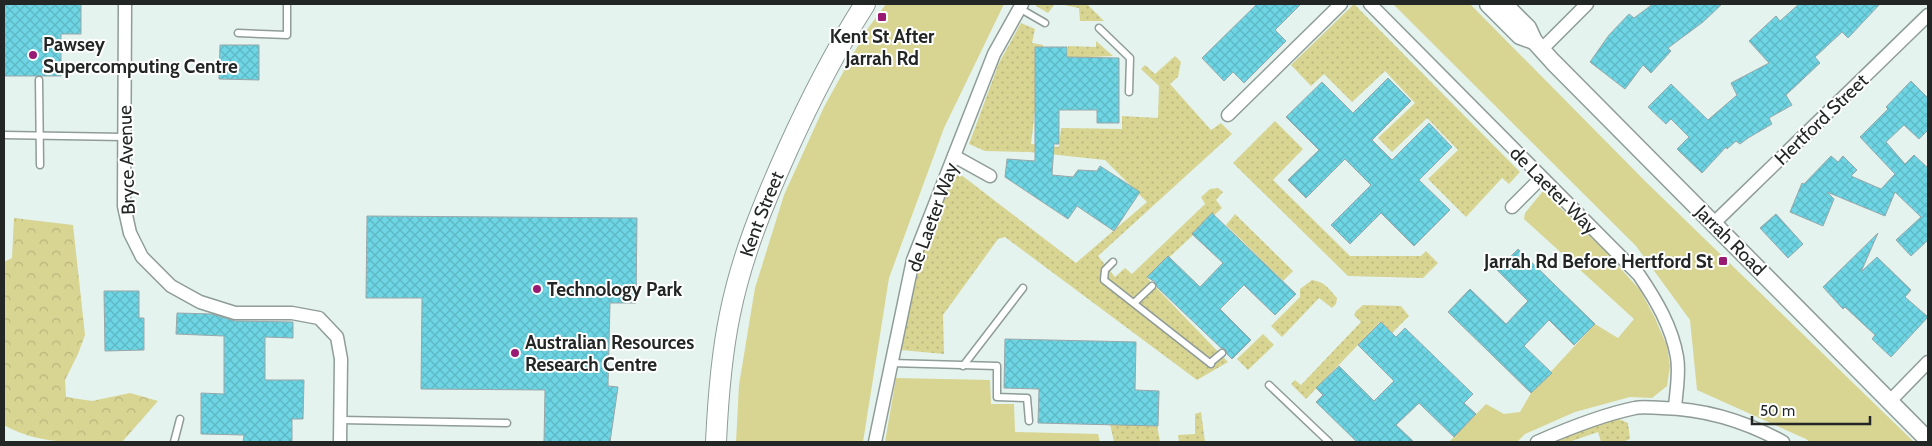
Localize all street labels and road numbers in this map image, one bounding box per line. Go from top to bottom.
street label: Hertford Street [1770,69,1873,170]
street label: Bryce Avenue [113,105,140,215]
street label: de Laeter Way [1505,142,1603,239]
street label: de Laeter Way [902,159,963,275]
street label: Kent Street [735,167,789,260]
street label: Jarrah Road [1690,199,1771,281]

